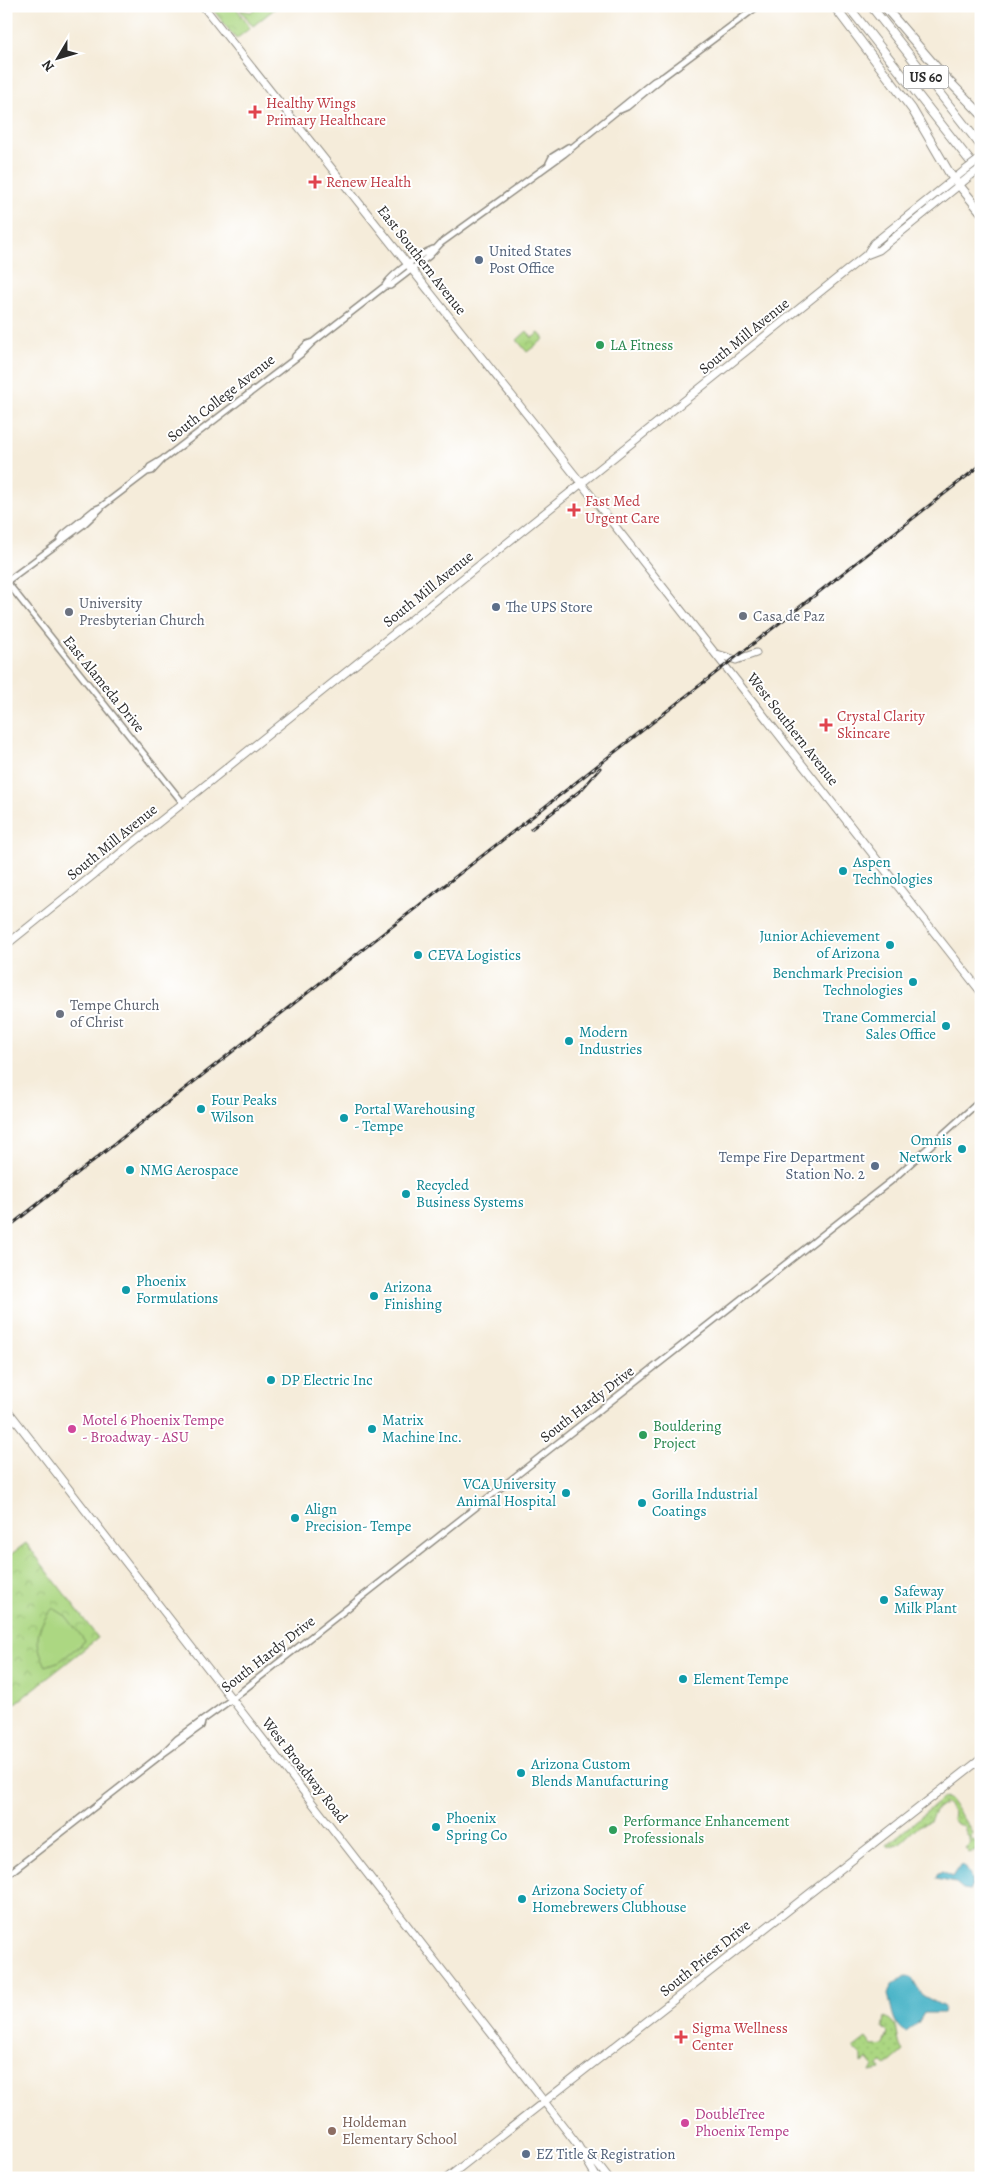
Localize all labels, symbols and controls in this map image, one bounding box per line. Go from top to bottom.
north arrow [32,32,82,82]
text: N [38,56,59,76]
road number: US 60 [904,66,948,88]
place label: Healthy Wings Primary Healthcare [266,93,386,130]
marker: Healthy Wings Primary Healthcare [248,105,262,119]
place label: Renew Health [326,172,411,192]
marker: Renew Health [308,175,322,189]
street label: East Southern Avenue [373,201,471,319]
place label: United States Post Office [489,241,572,278]
marker: United States Post Office [473,254,485,266]
street label: South Mill Avenue [695,293,794,379]
place label: LA Fitness [610,335,673,355]
marker: LA Fitness [594,339,606,351]
street label: South College Avenue [163,349,279,446]
place label: Fast Med Urgent Care [585,491,660,528]
marker: Fast Med Urgent Care [567,503,581,517]
street label: South Mill Avenue [379,546,478,632]
place label: University Presbyterian Church [79,593,205,630]
place label: The UPS Store [506,597,593,617]
marker: The UPS Store [490,601,502,613]
marker: University Presbyterian Church [63,606,75,618]
place label: Casa de Paz [753,606,825,626]
marker: Casa de Paz [737,610,749,622]
street label: East Alameda Drive [59,631,150,737]
street label: West Southern Avenue [742,668,844,790]
place label: Crystal Clarity Skincare [837,706,925,743]
marker: Crystal Clarity Skincare [819,718,833,732]
street label: South Mill Avenue [63,799,162,885]
place label: Aspen Technologies [852,852,933,889]
marker: Aspen Technologies [837,865,849,877]
place label: Junior Achievement of Arizona [759,926,880,963]
marker: Junior Achievement of Arizona [884,939,896,951]
place label: CEVA Logistics [428,945,521,965]
marker: CEVA Logistics [412,949,424,961]
place label: Benchmark Precision Technologies [772,963,903,1000]
marker: Benchmark Precision Technologies [907,976,919,988]
place label: Tempe Church of Christ [70,995,160,1032]
place label: Trane Commercial Sales Office [823,1007,936,1044]
marker: Tempe Church of Christ [54,1008,66,1020]
marker: Trane Commercial Sales Office [940,1020,952,1032]
place label: Modern Industries [579,1022,642,1059]
marker: Modern Industries [563,1035,575,1047]
place label: Four Peaks Wilson [210,1090,277,1127]
place label: Portal Warehousing - Tempe [354,1099,476,1136]
marker: Four Peaks Wilson [195,1103,207,1115]
marker: Portal Warehousing - Tempe [338,1112,350,1124]
place label: Omnis Network [899,1130,953,1167]
marker: Omnis Network [956,1143,968,1155]
place label: Tempe Fire Department Station No. 2 [719,1147,865,1184]
place label: NMG Aerospace [140,1160,239,1180]
marker: Tempe Fire Department Station No. 2 [869,1160,881,1172]
marker: NMG Aerospace [124,1164,136,1176]
place label: Recycled Business Systems [416,1175,524,1212]
marker: Recycled Business Systems [400,1188,412,1200]
place label: Phoenix Formulations [136,1271,218,1308]
place label: Arizona Finishing [383,1277,443,1314]
marker: Phoenix Formulations [120,1284,132,1296]
marker: Arizona Finishing [368,1290,380,1302]
street label: South Hardy Drive [536,1361,638,1447]
place label: DP Electric Inc [281,1370,373,1390]
marker: DP Electric Inc [265,1374,277,1386]
place label: Motel 6 Phoenix Tempe - Broadway - ASU [82,1410,224,1447]
place label: Matrix Machine Inc. [382,1410,462,1447]
place label: Bouldering Project [653,1416,722,1453]
marker: Motel 6 Phoenix Tempe - Broadway - ASU [66,1423,78,1435]
marker: Matrix Machine Inc. [366,1423,378,1435]
marker: Bouldering Project [637,1429,649,1441]
place label: VCA University Animal Hospital [456,1474,556,1511]
place label: Gorilla Industrial Coatings [652,1484,758,1521]
marker: VCA University Animal Hospital [560,1487,572,1499]
marker: Gorilla Industrial Coatings [636,1497,648,1509]
place label: Align Precision- Tempe [304,1499,412,1536]
marker: Align Precision- Tempe [289,1512,301,1524]
place label: Safeway Milk Plant [894,1581,957,1618]
marker: Safeway Milk Plant [878,1594,890,1606]
street label: South Hardy Drive [217,1611,319,1697]
place label: Element Tempe [693,1669,789,1689]
marker: Element Tempe [677,1673,689,1685]
street label: West Broadway Road [257,1712,353,1827]
place label: Arizona Custom Blends Manufacturing [530,1754,669,1791]
marker: Arizona Custom Blends Manufacturing [515,1767,527,1779]
place label: Phoenix Spring Co [446,1808,507,1845]
place label: Performance Enhancement Professionals [623,1811,790,1848]
marker: Phoenix Spring Co [430,1821,442,1833]
marker: Performance Enhancement Professionals [607,1824,619,1836]
place label: Arizona Society of Homebrewers Clubhouse [531,1880,687,1917]
marker: Arizona Society of Homebrewers Clubhouse [516,1893,528,1905]
street label: South Priest Drive [655,1915,755,2001]
place label: Sigma Wellness Center [692,2018,788,2055]
marker: Sigma Wellness Center [674,2030,688,2044]
place label: DoubleTree Phoenix Tempe [695,2104,789,2141]
place label: Holdeman Elementary School [342,2112,457,2149]
marker: DoubleTree Phoenix Tempe [679,2117,691,2129]
marker: Holdeman Elementary School [326,2125,338,2137]
place label: EZ Title & Registration [536,2144,676,2164]
marker: EZ Title & Registration [520,2148,532,2160]

